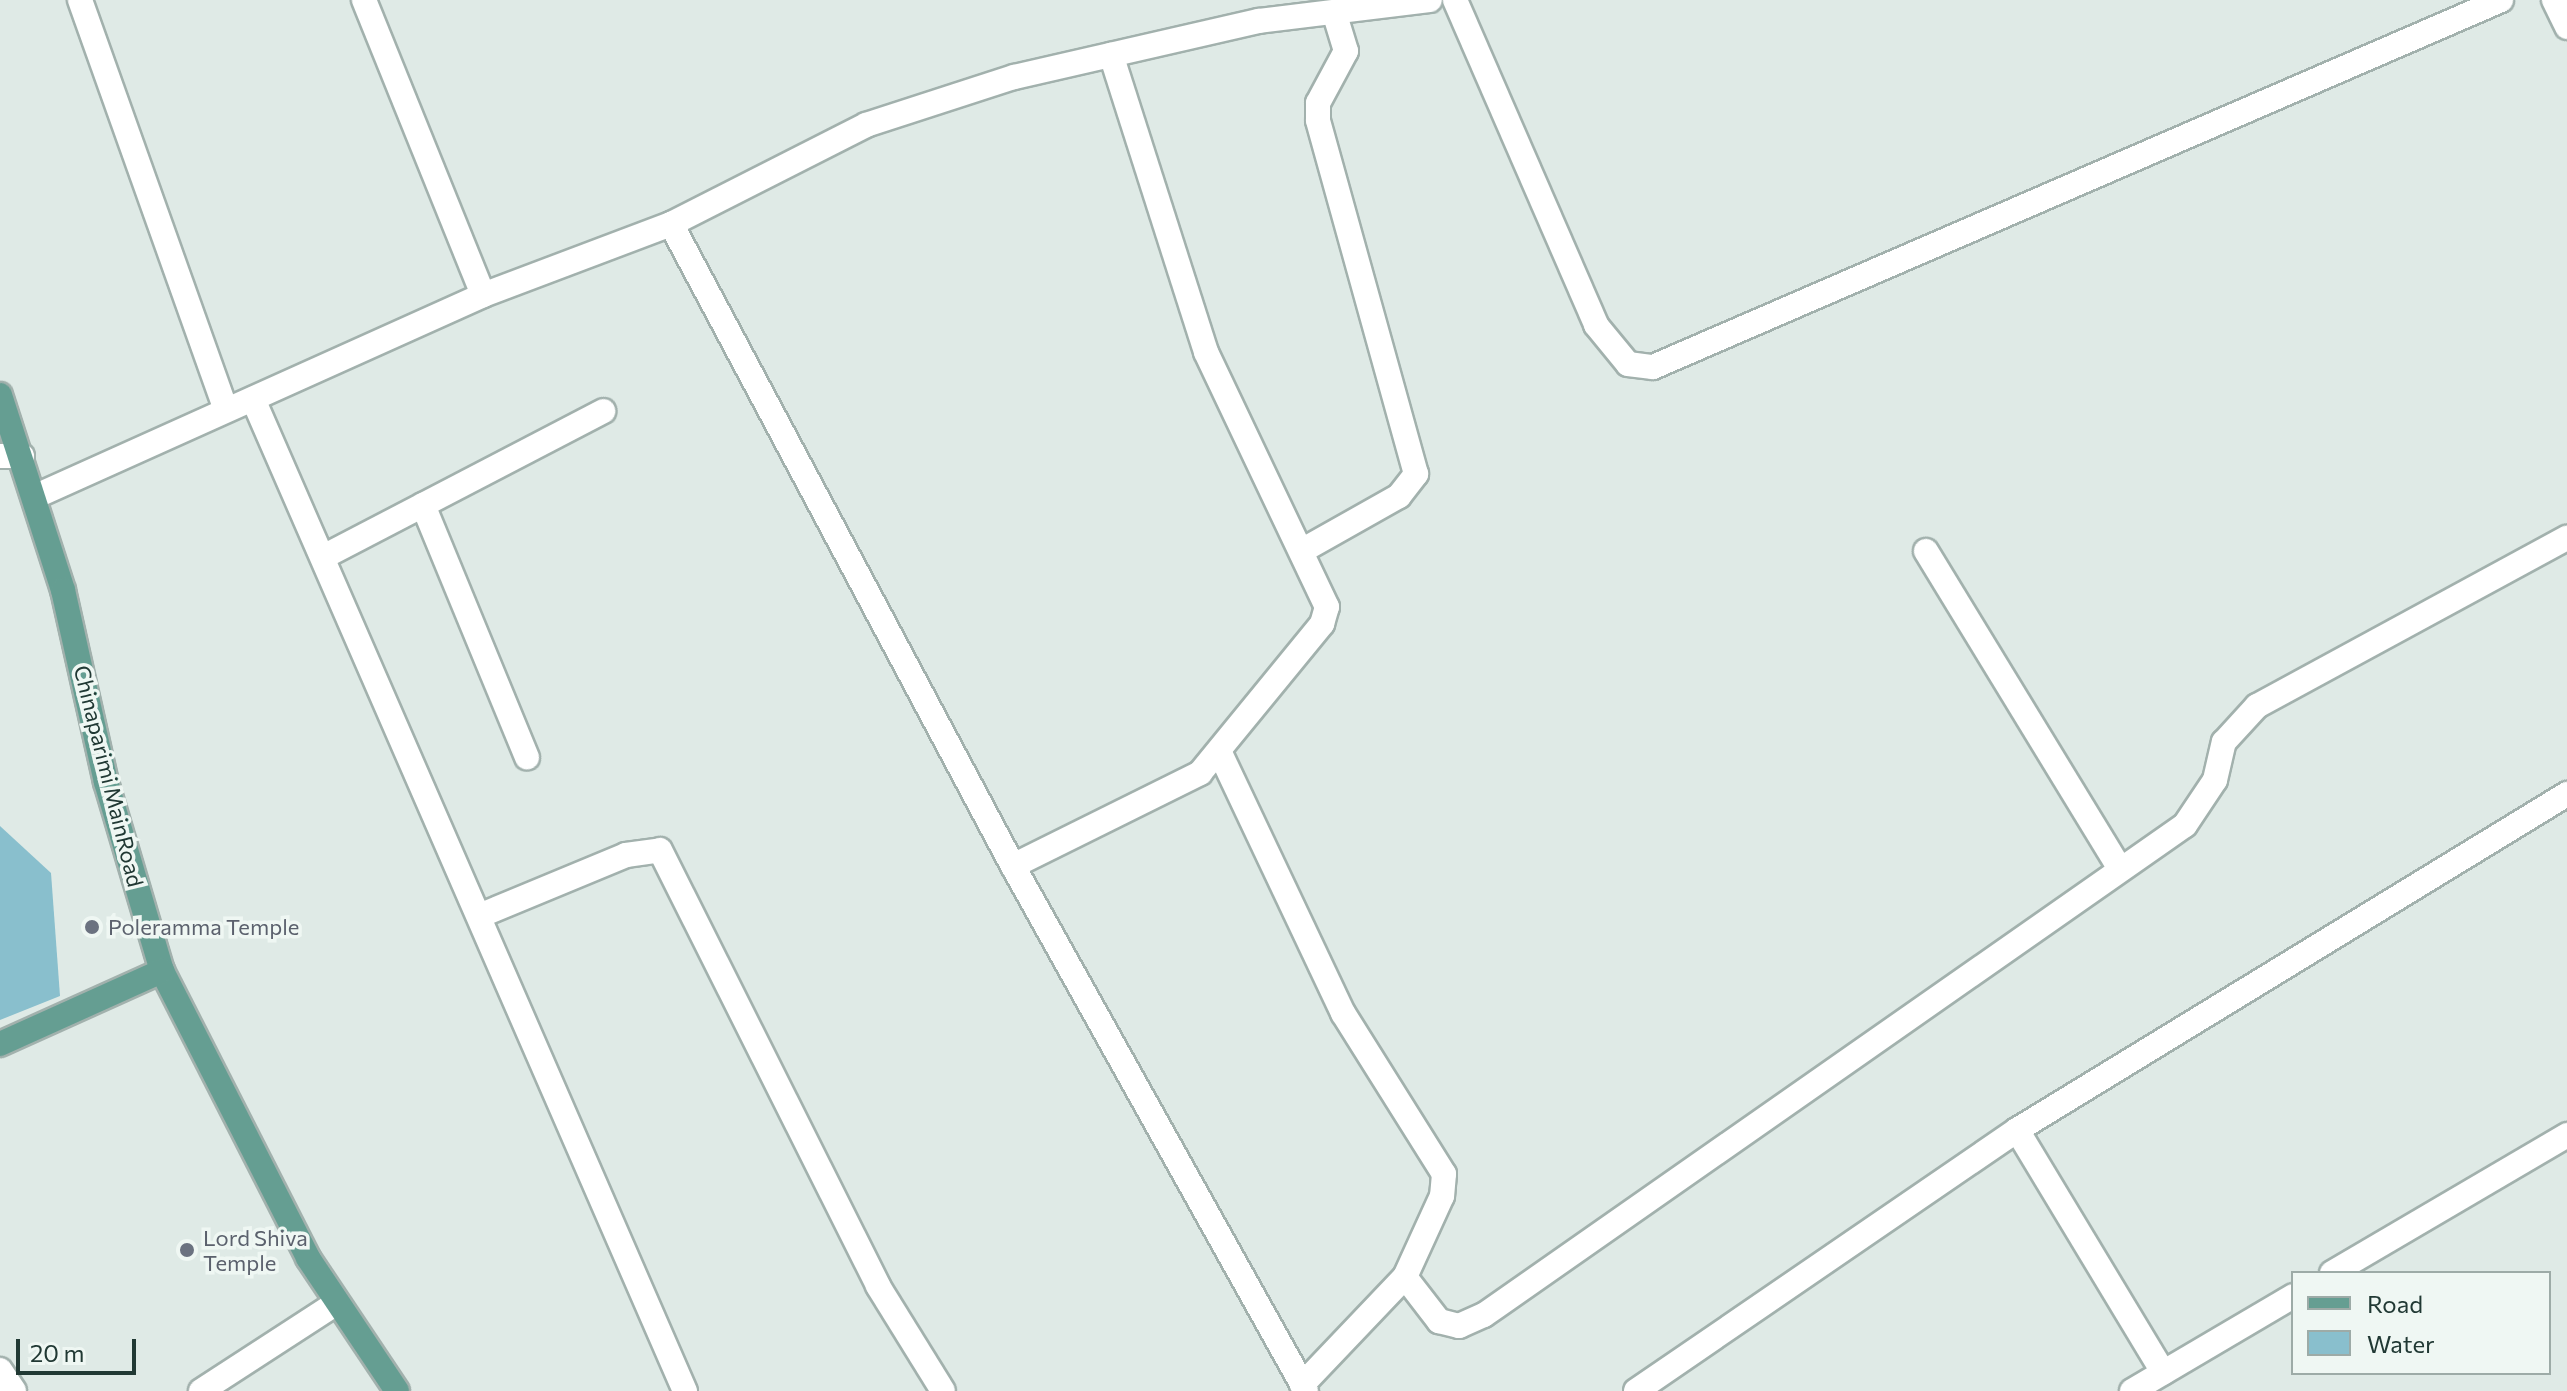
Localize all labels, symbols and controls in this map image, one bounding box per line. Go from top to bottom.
street label: Chinaparimi MainRoad [69,662,149,890]
place label: Poleramma Temple [108,914,299,940]
marker: Poleramma Temple [83,918,101,936]
place label: Lord Shiva Temple [203,1224,308,1276]
marker: Lord Shiva Temple [178,1241,196,1259]
legend [2291,1271,2551,1375]
text: Road [2367,1289,2423,1318]
scale bar [20,1323,140,1373]
text: Water [2367,1329,2435,1358]
text: 20 m [30,1338,84,1367]

